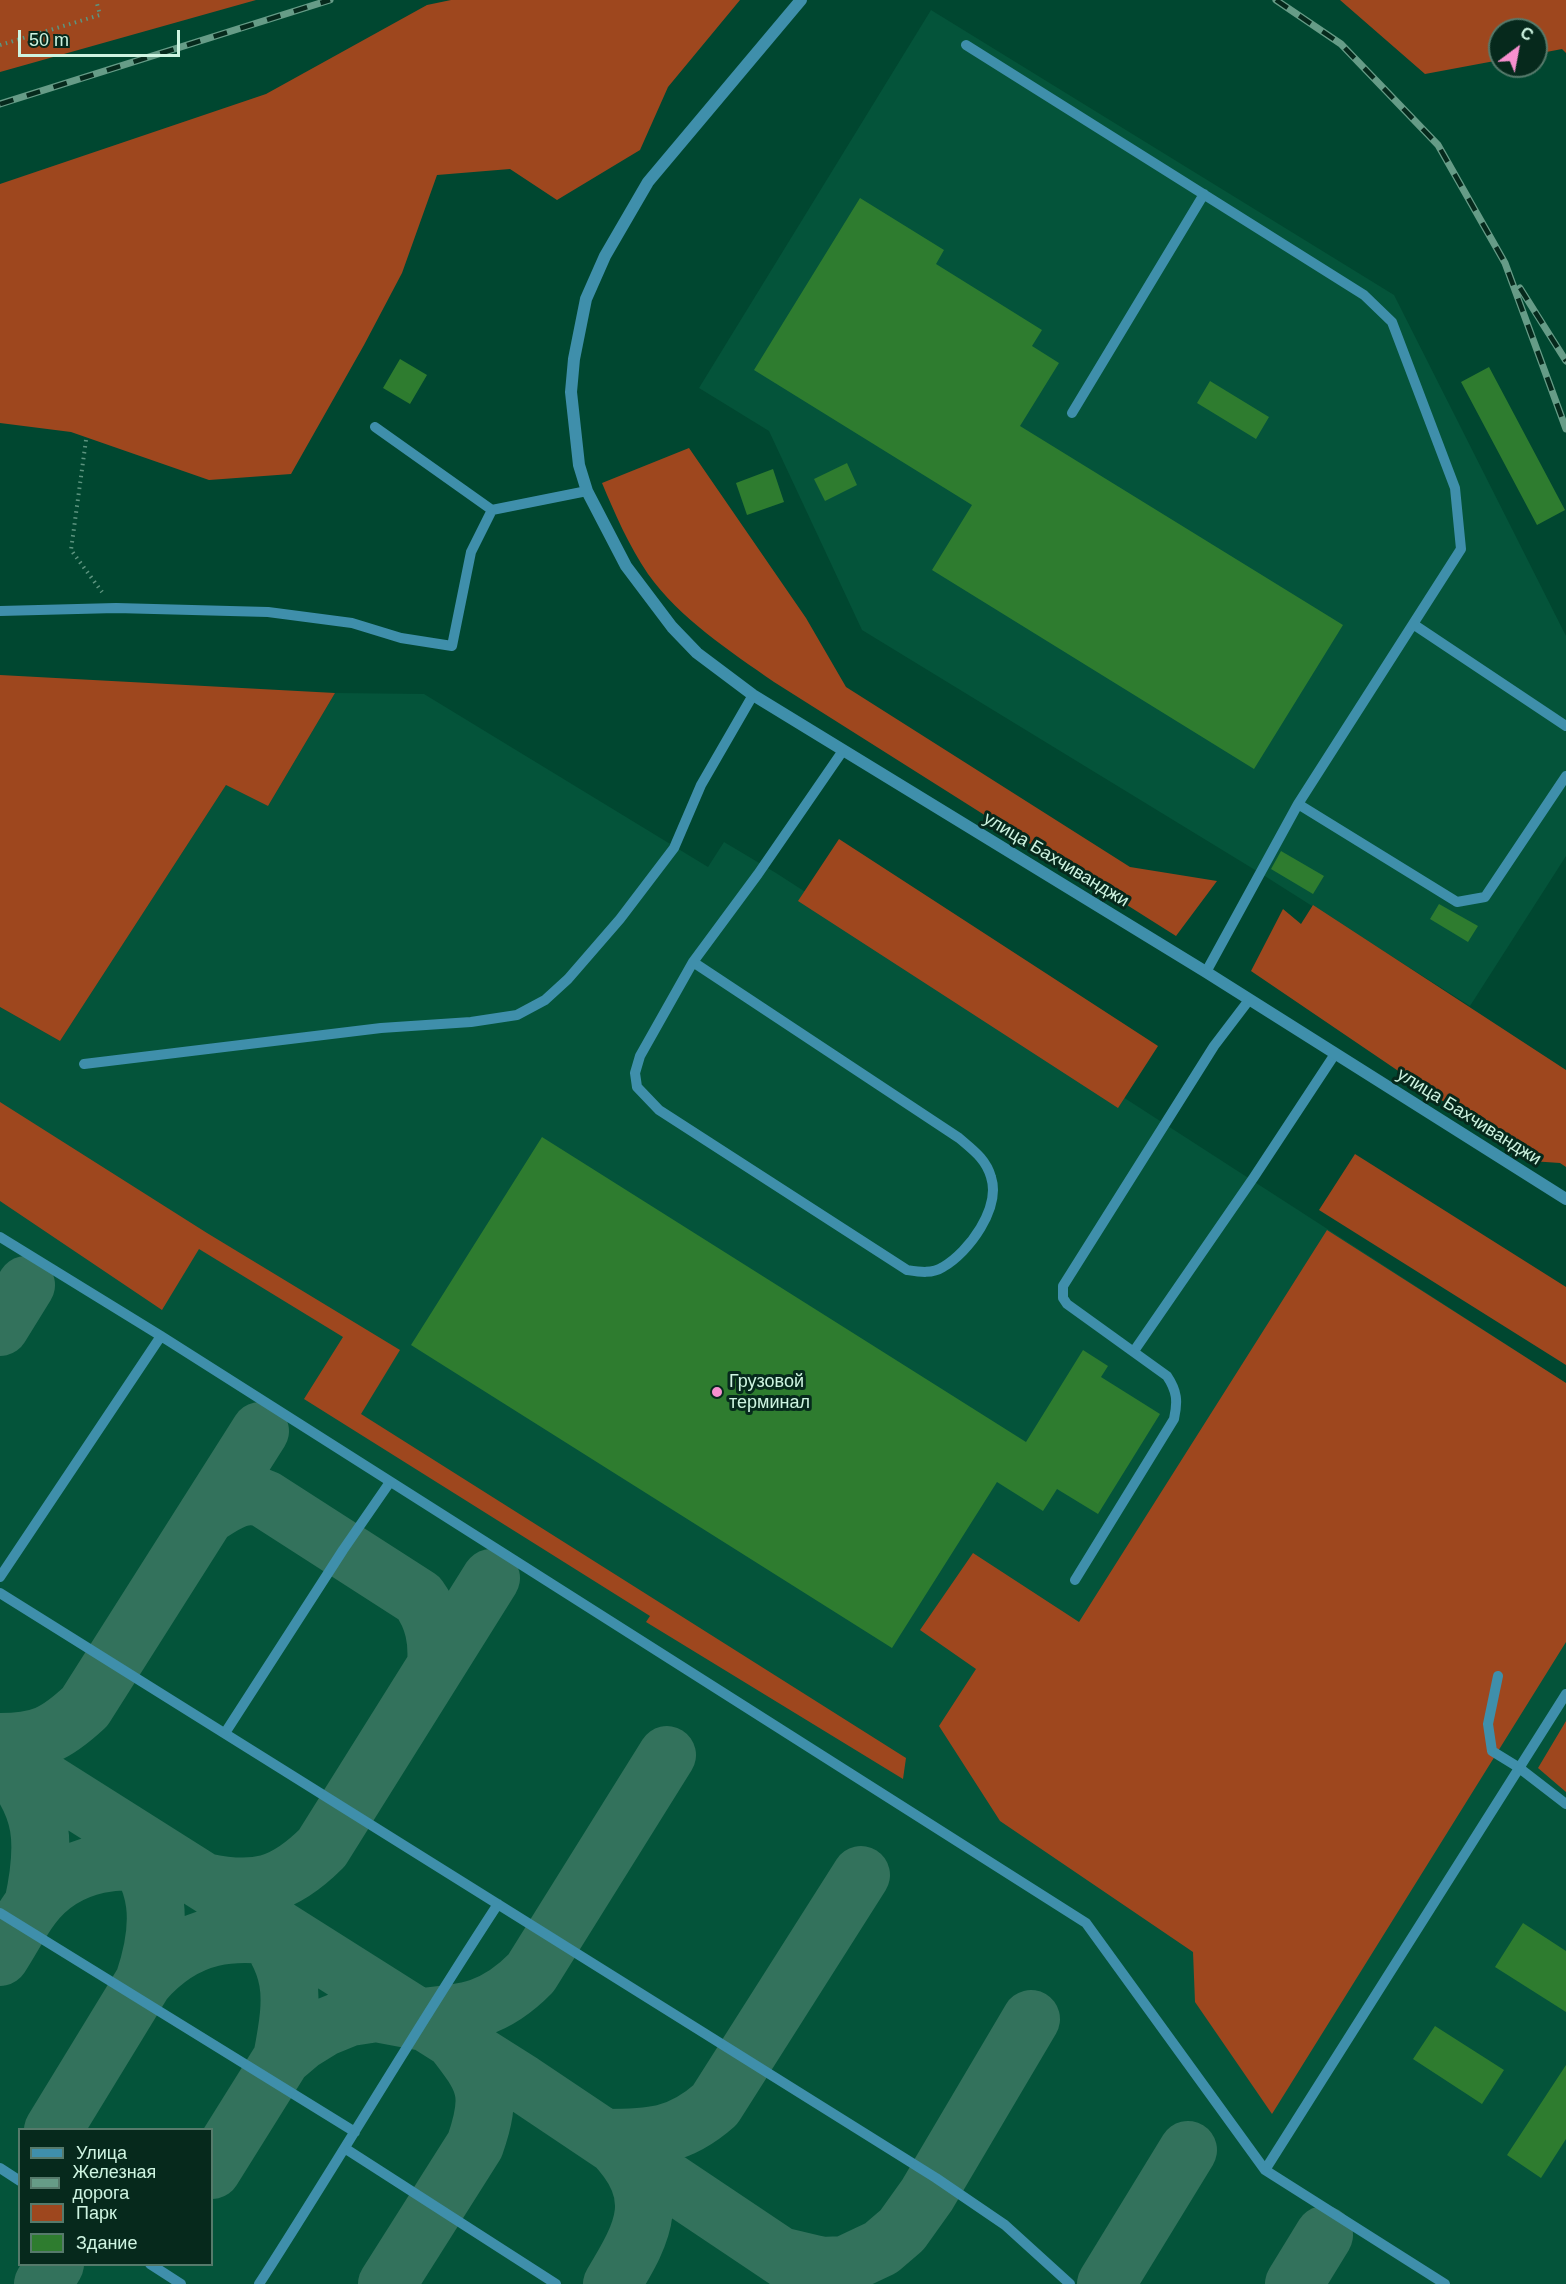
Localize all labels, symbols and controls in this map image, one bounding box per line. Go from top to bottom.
scale bar [21,18,183,56]
north arrow [1488,18,1548,78]
text: С [1517,24,1536,44]
text: 50 m [29,30,69,50]
street label: улица Бахчиванджи [979,808,1133,912]
street label: улица Бахчиванджи [1393,1064,1545,1170]
place label: Грузовой терминал [729,1371,810,1414]
marker: Грузовой терминал [710,1385,724,1399]
legend [18,2128,213,2266]
text: Улица [76,2143,127,2163]
text: Железная дорога [72,2162,156,2203]
text: Парк [76,2203,117,2223]
text: Здание [76,2233,137,2253]

